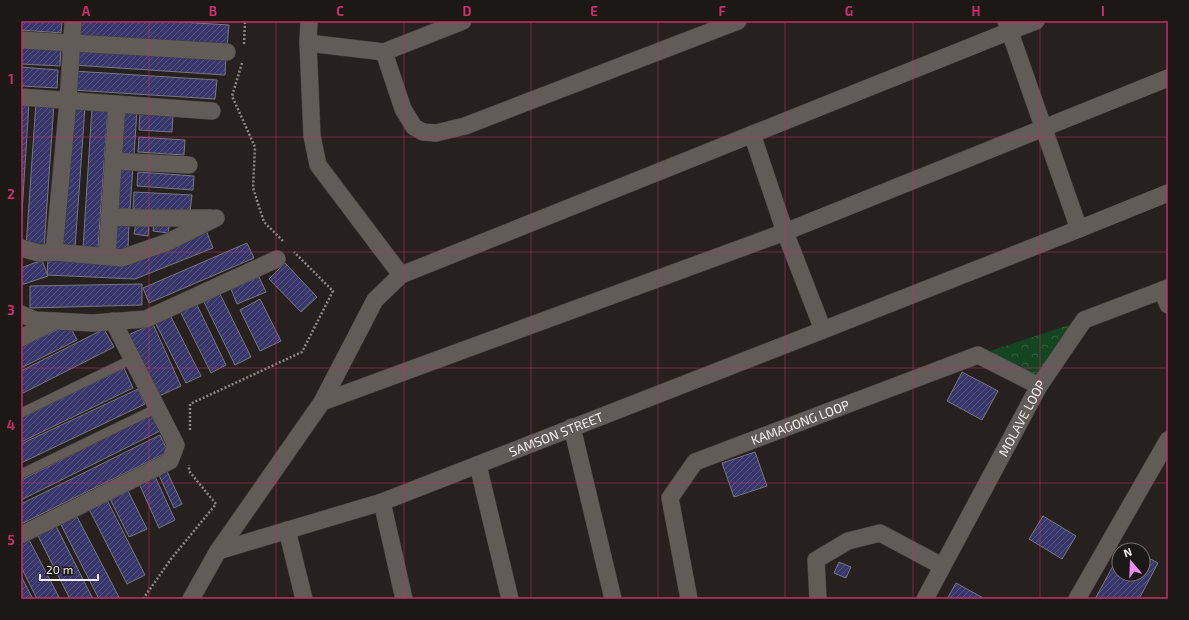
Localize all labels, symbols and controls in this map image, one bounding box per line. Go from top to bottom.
text: A [82,3,91,19]
text: B [209,3,217,19]
text: C [336,3,344,19]
text: D [463,3,472,19]
text: E [590,3,598,19]
text: F [718,3,726,19]
text: G [845,3,853,19]
text: H [972,3,981,19]
text: I [1101,3,1105,19]
text: 1 [8,71,14,87]
text: 2 [7,186,15,202]
text: 3 [7,302,15,318]
street label: MOLAVE LOOP [995,377,1049,459]
street label: KAMAGONG LOOP [749,396,852,448]
street label: SAMSON STREET [507,408,606,460]
text: 4 [7,417,15,433]
text: 5 [7,532,15,548]
north arrow [1111,542,1151,582]
text: N [1122,545,1134,560]
scale bar [40,556,98,582]
text: 20 m [46,562,73,576]

